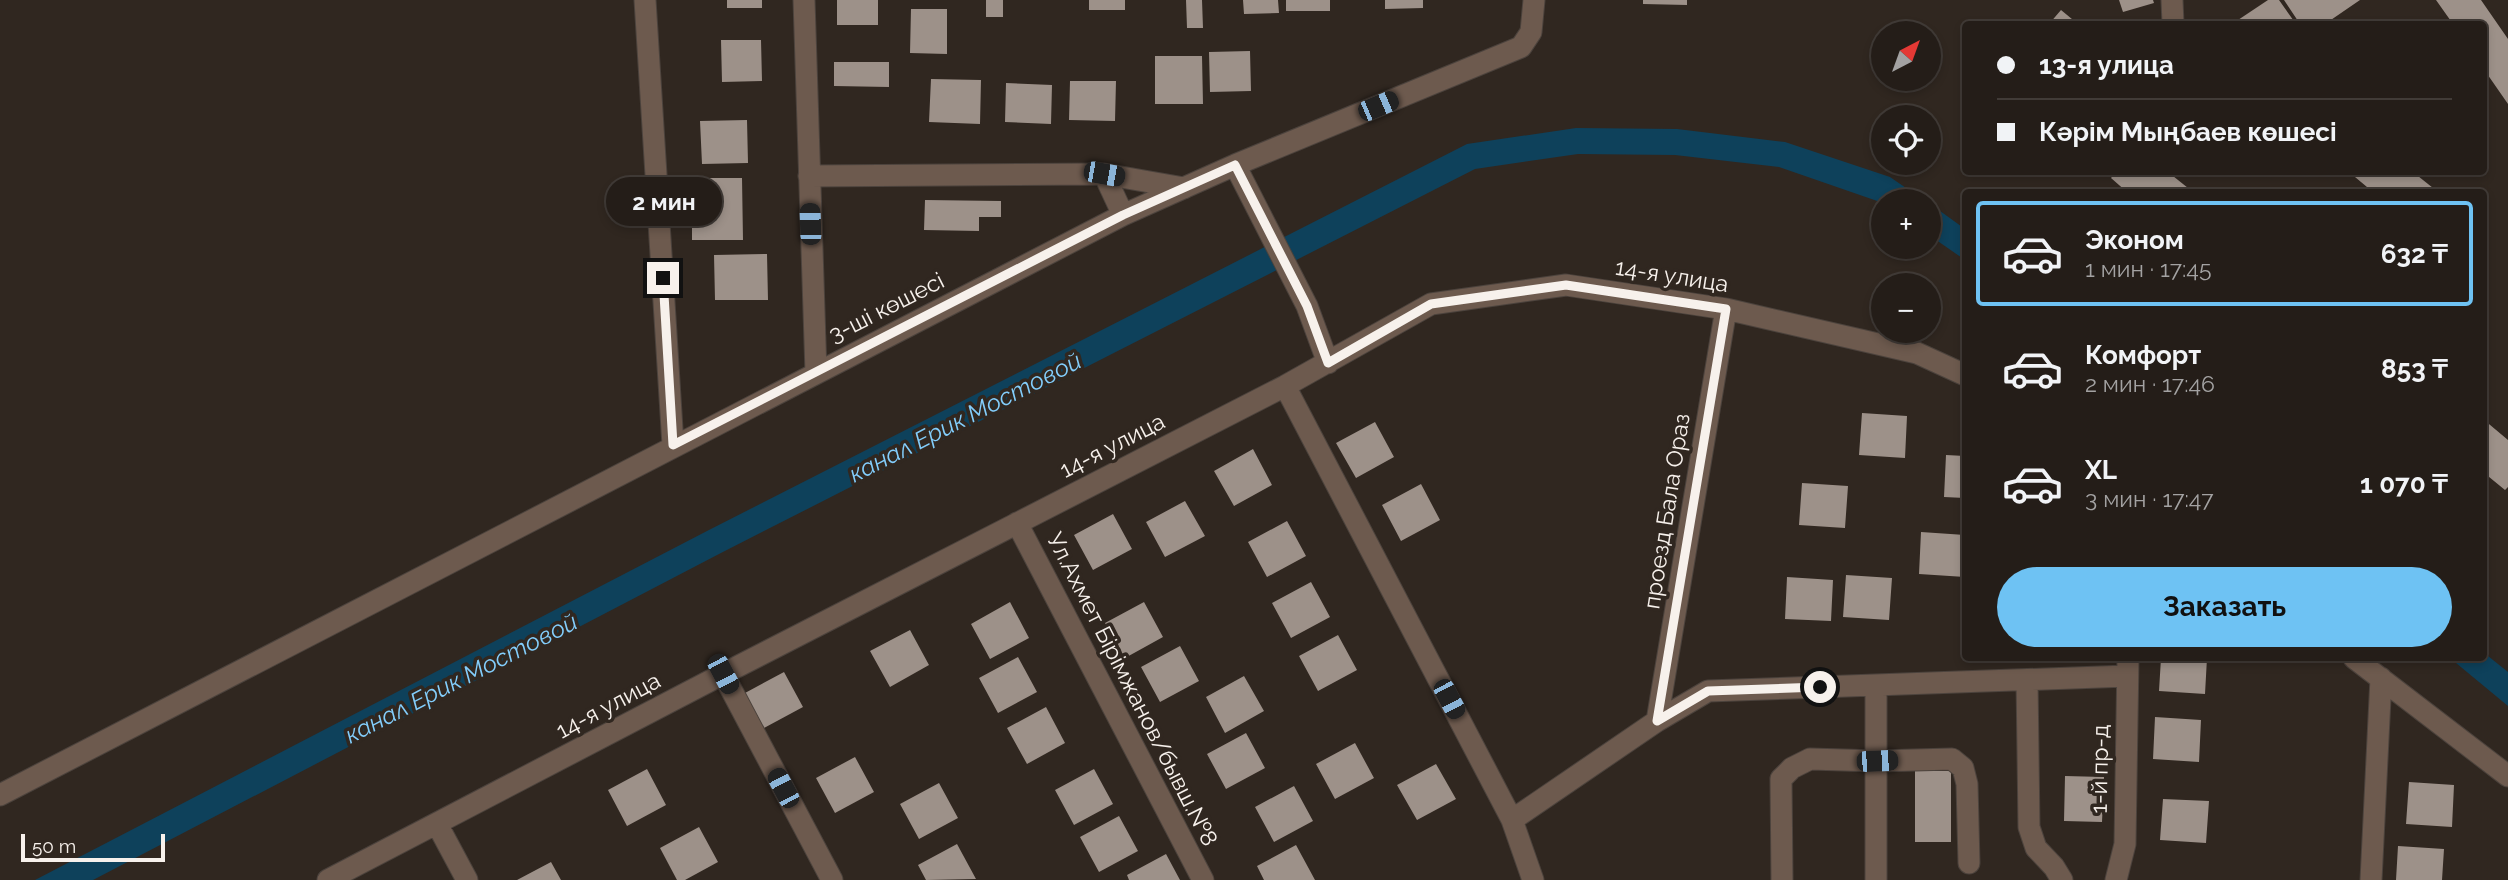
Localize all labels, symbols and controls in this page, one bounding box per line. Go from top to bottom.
north arrow [1871,21,1941,91]
map controls [1871,21,1941,343]
text: 13-я улица [2039,50,2174,80]
car [1355,88,1402,124]
button: locate [1871,105,1941,175]
text: Кәрім Мыңбаев көшесі [2039,117,2337,147]
car [1082,160,1127,188]
callout: 2 мин [605,176,721,226]
text: 2 мин [632,188,696,215]
button: + [1871,189,1941,259]
car [799,203,822,245]
icon: car [2001,222,2064,285]
text: Эконом [2085,225,2184,255]
text: 632 ₸ [2381,239,2448,269]
street label: 14-я улица [1613,253,1731,297]
text: 1 мин · 17:45 [2085,255,2211,282]
route end [647,262,679,294]
street label: 3-ші көшесі [824,266,948,348]
button: − [1871,273,1941,343]
icon: car [2001,337,2064,400]
text: Комфорт [2085,340,2201,370]
water label: канал Ерик Мостовой [844,346,1086,488]
text: 853 ₸ [2381,354,2448,384]
text: 2 мин · 17:46 [2085,370,2215,397]
street label: 14-я улица [1055,407,1169,483]
street label: проезд Бала Ораз [1637,411,1695,611]
icon: car [2001,452,2064,515]
text: XL [2085,455,2117,485]
text: 1 070 ₸ [2360,469,2448,499]
text: 3 мин · 17:47 [2085,485,2214,512]
street label: Ул.Ахмет Бірімжанов/бывш.№8 [1042,528,1224,850]
button: Заказать [1997,567,2452,647]
water label: канал Ерик Мостовой [340,607,582,749]
car [704,651,743,697]
street label: 14-я улица [551,666,665,744]
route start [1804,671,1836,703]
car [1430,676,1469,722]
street label: 1-й пр-д [2085,724,2113,814]
car [1856,750,1899,772]
car [764,765,803,811]
scale bar [21,831,164,863]
text: 50 m [32,835,76,857]

